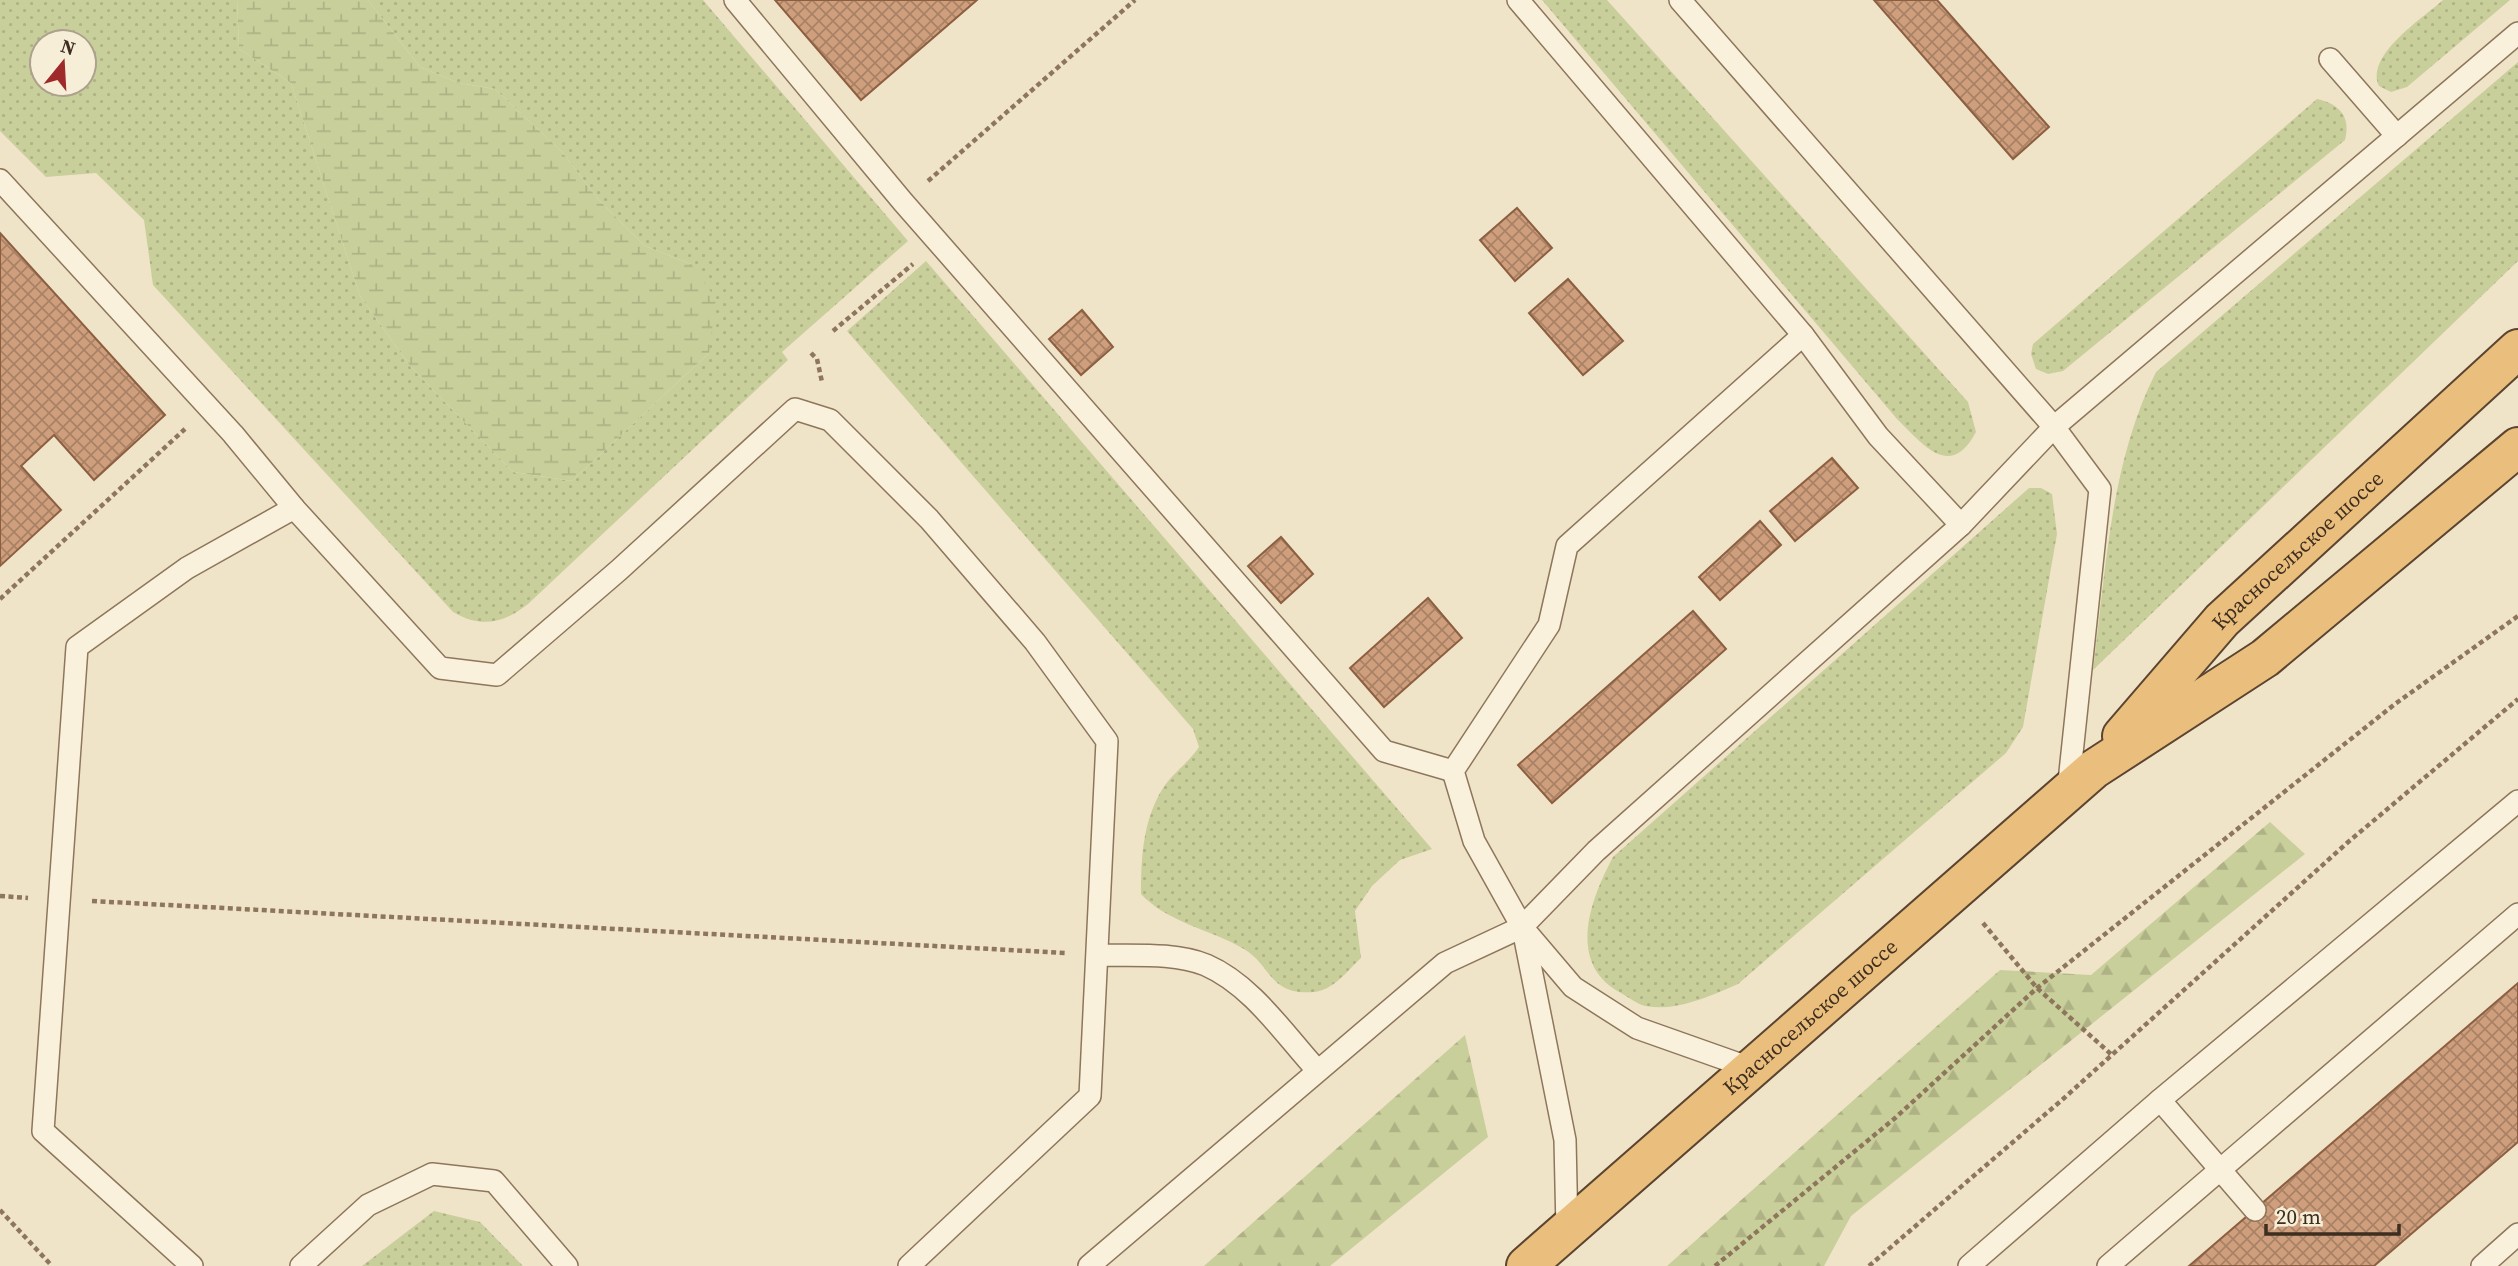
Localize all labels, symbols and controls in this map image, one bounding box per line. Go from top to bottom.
north arrow [28,28,98,98]
text: N [58,32,79,61]
street label: Красносельское шоссе [2205,464,2390,636]
street label: Красносельское шоссе [1717,932,1904,1101]
scale bar [2266,1192,2399,1236]
text: 20 m [2276,1202,2321,1231]

